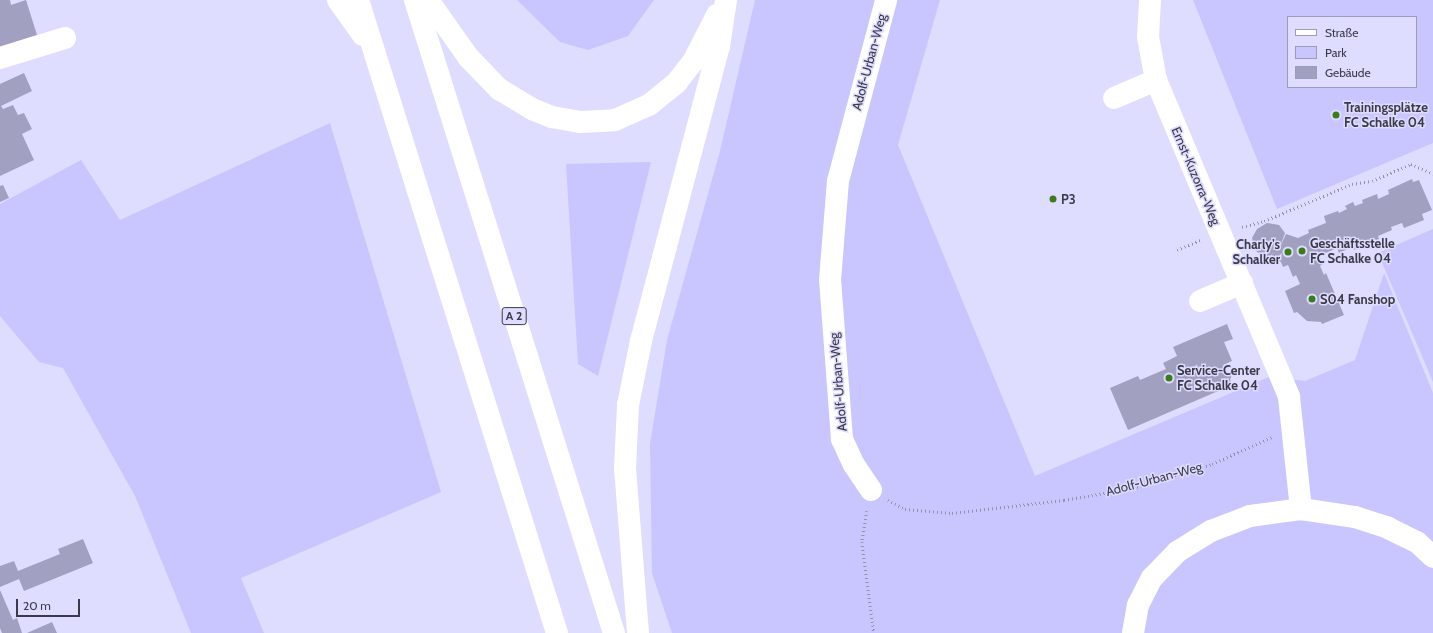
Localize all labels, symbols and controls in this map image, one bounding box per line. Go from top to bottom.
street label: Adolf-Urban-Weg [849,12,889,112]
legend [1287,16,1417,88]
text: Straße [1325,25,1358,40]
text: Park [1325,45,1347,60]
text: Gebäude [1325,65,1371,80]
place label: Trainingsplätze FC Schalke 04 [1344,100,1428,131]
marker: Trainingsplätze FC Schalke 04 [1331,110,1341,120]
street label: Ernst-Kuzorra-Weg [1168,124,1224,228]
place label: P3 [1061,191,1076,207]
marker: P3 [1048,194,1058,204]
place label: Geschäftsstelle FC Schalke 04 [1310,236,1395,267]
place label: Charly's Schalker [1232,237,1280,268]
marker: Geschäftsstelle FC Schalke 04 [1297,246,1307,256]
marker: Charly's Schalker [1283,247,1293,257]
place label: S04 Fanshop [1320,291,1395,307]
marker: S04 Fanshop [1307,294,1317,304]
road number: A 2 [501,306,527,326]
street label: Adolf-Urban-Weg [826,332,850,432]
place label: Service-Center FC Schalke 04 [1177,363,1260,394]
marker: Service-Center FC Schalke 04 [1164,373,1174,383]
street label: Adolf-Urban-Weg [1104,459,1204,499]
scale bar [18,591,82,617]
text: 20 m [23,598,51,613]

